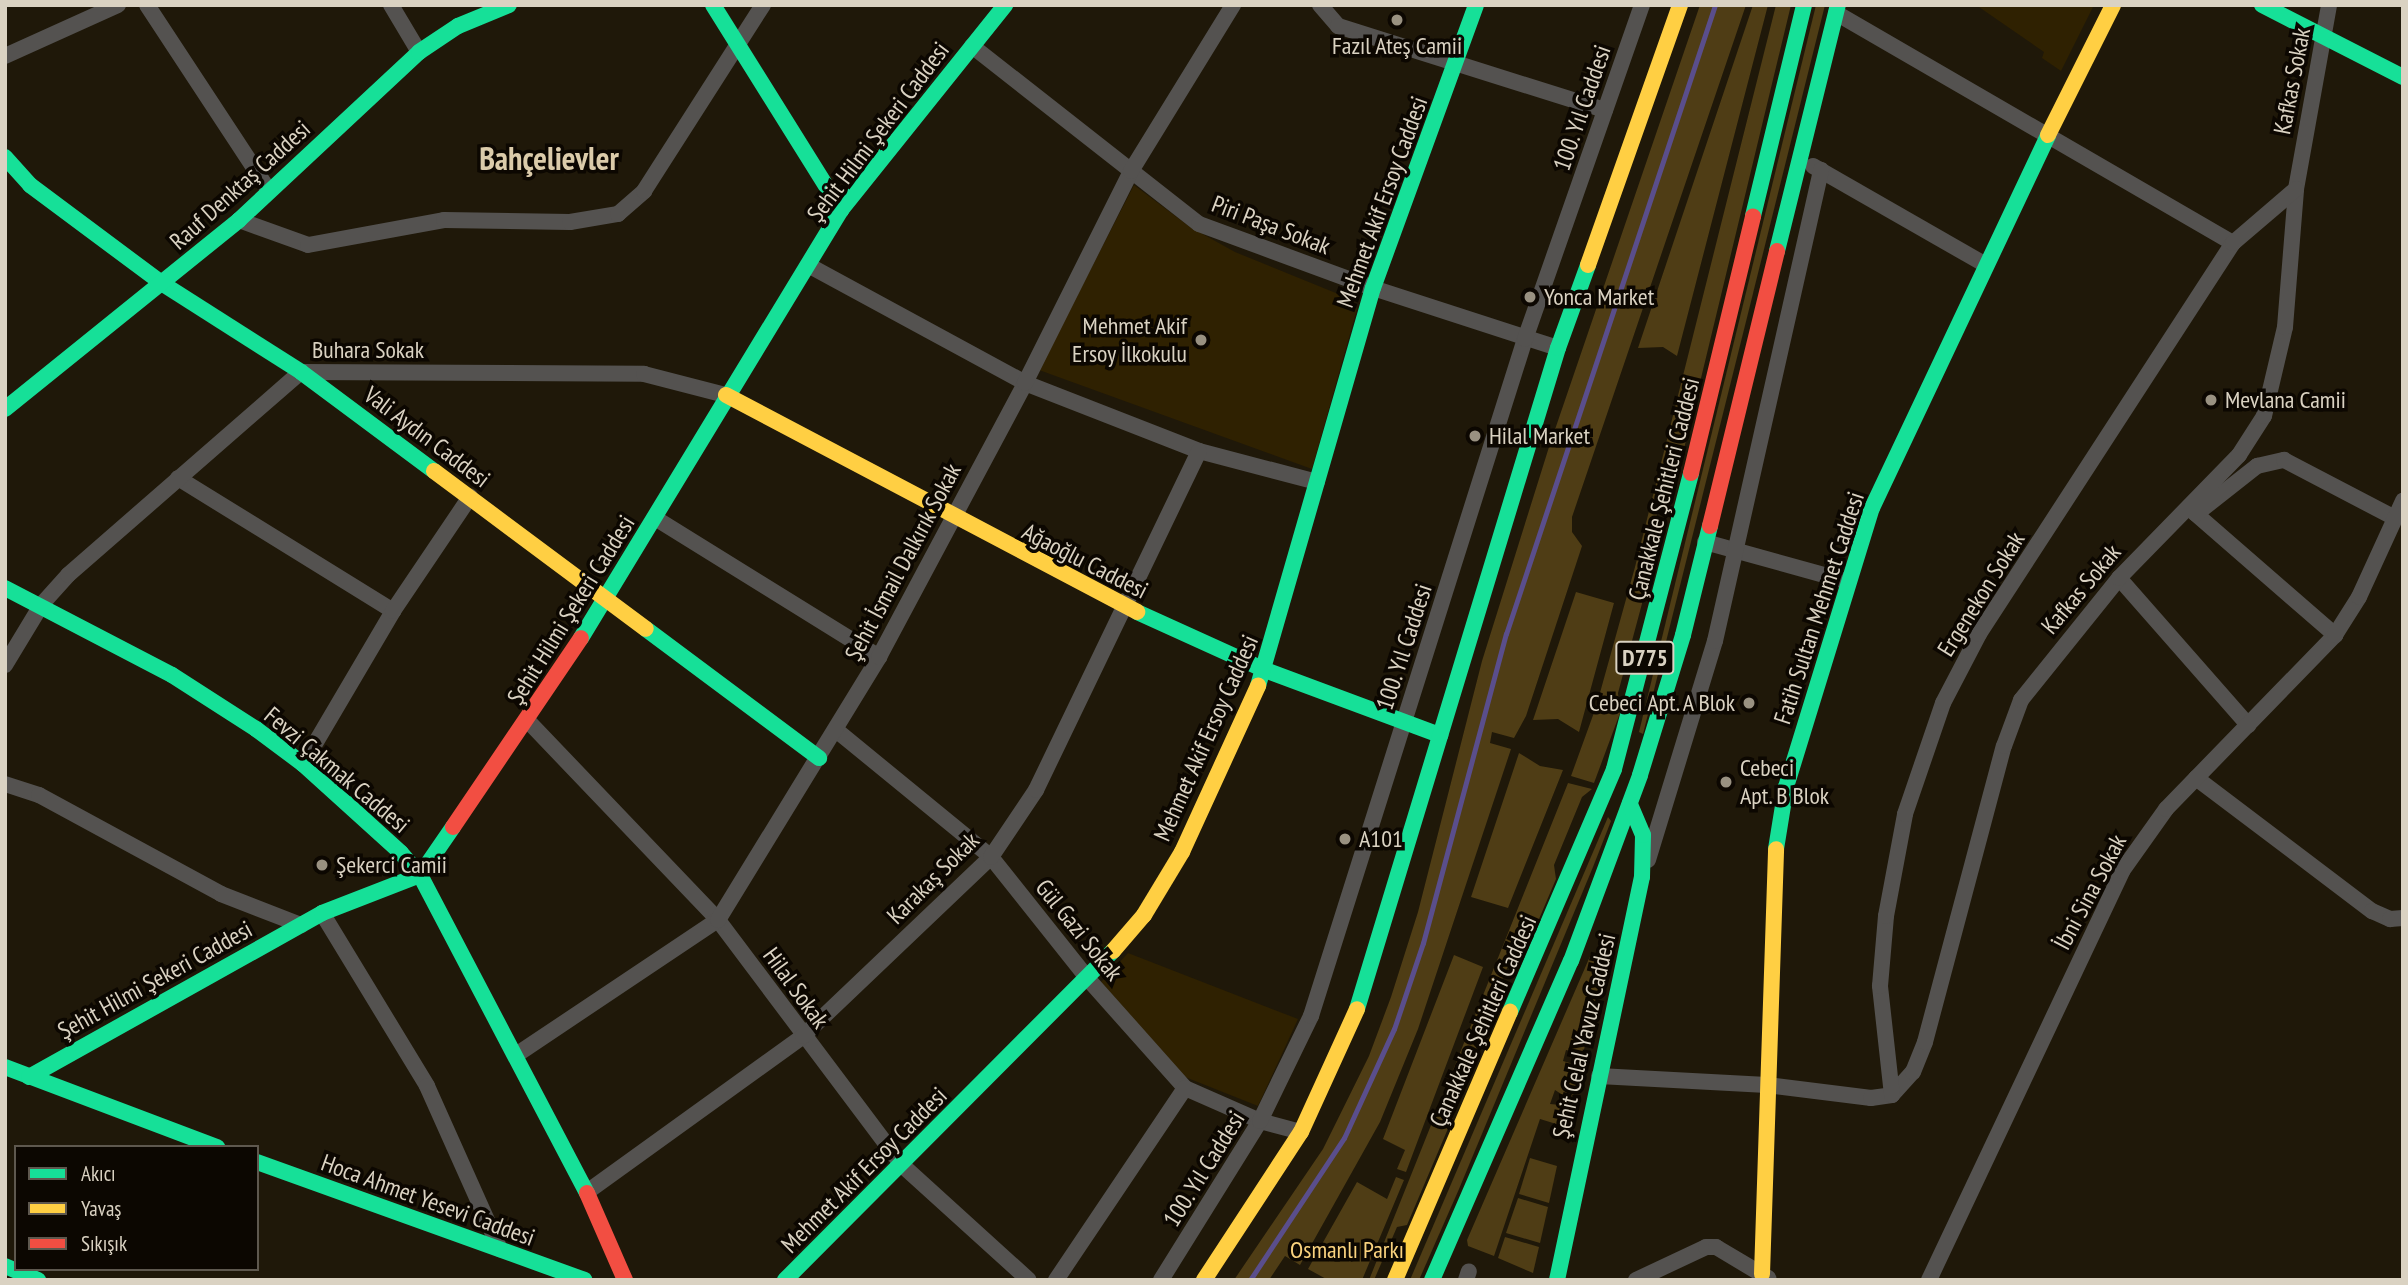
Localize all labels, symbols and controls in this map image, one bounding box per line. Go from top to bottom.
marker: Fazıl Ateş Camii [1389,12,1405,28]
street label: Kafkas Sokak [2268,25,2316,137]
place label: Fazıl Ateş Camii [1332,32,1462,60]
street label: Şehit Hilmi Şekeri Caddesi [801,36,955,228]
street label: 100. Yıl Caddesi [1547,40,1617,176]
street label: Mehmet Akif Ersoy Caddesi [1330,92,1434,312]
street label: Rauf Denktaş Caddesi [164,114,316,256]
district label: Bahçelievler [479,139,619,177]
street label: Piri Paşa Sokak [1208,189,1334,261]
place label: Yonca Market [1544,283,1654,311]
marker: Yonca Market [1522,289,1538,305]
place label: Mehmet Akif Ersoy İlkokulu [1071,312,1187,368]
marker: Mehmet Akif Ersoy İlkokulu [1193,332,1209,348]
street label: Buhara Sokak [312,336,424,364]
street label: Çanakkale Şehitleri Caddesi [1622,375,1706,603]
street label: Vali Aydın Caddesi [358,380,496,494]
place label: Mevlana Camii [2225,386,2346,414]
marker: Mevlana Camii [2203,392,2219,408]
place label: Hilal Market [1489,422,1590,450]
marker: Hilal Market [1467,428,1483,444]
street label: Şehit İsmail Dalkırık Sokak [839,458,967,666]
street label: Fatih Sultan Mehmet Caddesi [1768,488,1870,728]
street label: Şehit Hilmi Şekeri Caddesi [501,510,641,710]
street label: Ağaoğlu Caddesi [1017,517,1153,605]
street label: Ergenekon Sokak [1931,526,2031,662]
street label: Kafkas Sokak [2035,538,2127,640]
street label: 100. Yıl Caddesi [1370,579,1438,715]
street label: Mehmet Akif Ersoy Caddesi [1147,630,1265,846]
road number: D775 [1615,638,1675,678]
place label: Cebeci Apt. A Blok [1585,689,1735,717]
marker: Cebeci Apt. A Blok [1741,695,1757,711]
street label: Fevzi Çakmak Caddesi [258,701,416,839]
place label: Cebeci Apt. B Blok [1740,754,1831,810]
marker: Cebeci Apt. B Blok [1718,774,1734,790]
place label: A101 [1359,825,1403,853]
street label: Karakaş Sokak [881,826,985,930]
street label: İbni Sina Sokak [2048,829,2132,955]
marker: A101 [1337,831,1353,847]
place label: Şekerci Camii [336,851,447,879]
marker: Şekerci Camii [314,857,330,873]
street label: Gül Gazi Sokak [1029,873,1129,987]
street label: Çanakkale Şehitleri Caddesi [1423,911,1543,1131]
street label: Şehit Hilmi Şekeri Caddesi [53,915,257,1045]
street label: Şehit Celal Yavuz Caddesi [1546,930,1622,1142]
street label: Hilal Sokak [757,942,835,1034]
street label: Mehmet Akif Ersoy Caddesi [775,1081,953,1259]
street label: 100. Yıl Caddesi [1157,1105,1251,1233]
legend [14,1145,259,1271]
street label: Hoca Ahmet Yesevi Caddesi [317,1148,539,1252]
text: Akıcı [81,1160,116,1187]
text: Yavaş [81,1195,121,1222]
text: Sıkışık [81,1230,127,1257]
park label: Osmanlı Parkı [1290,1236,1404,1264]

